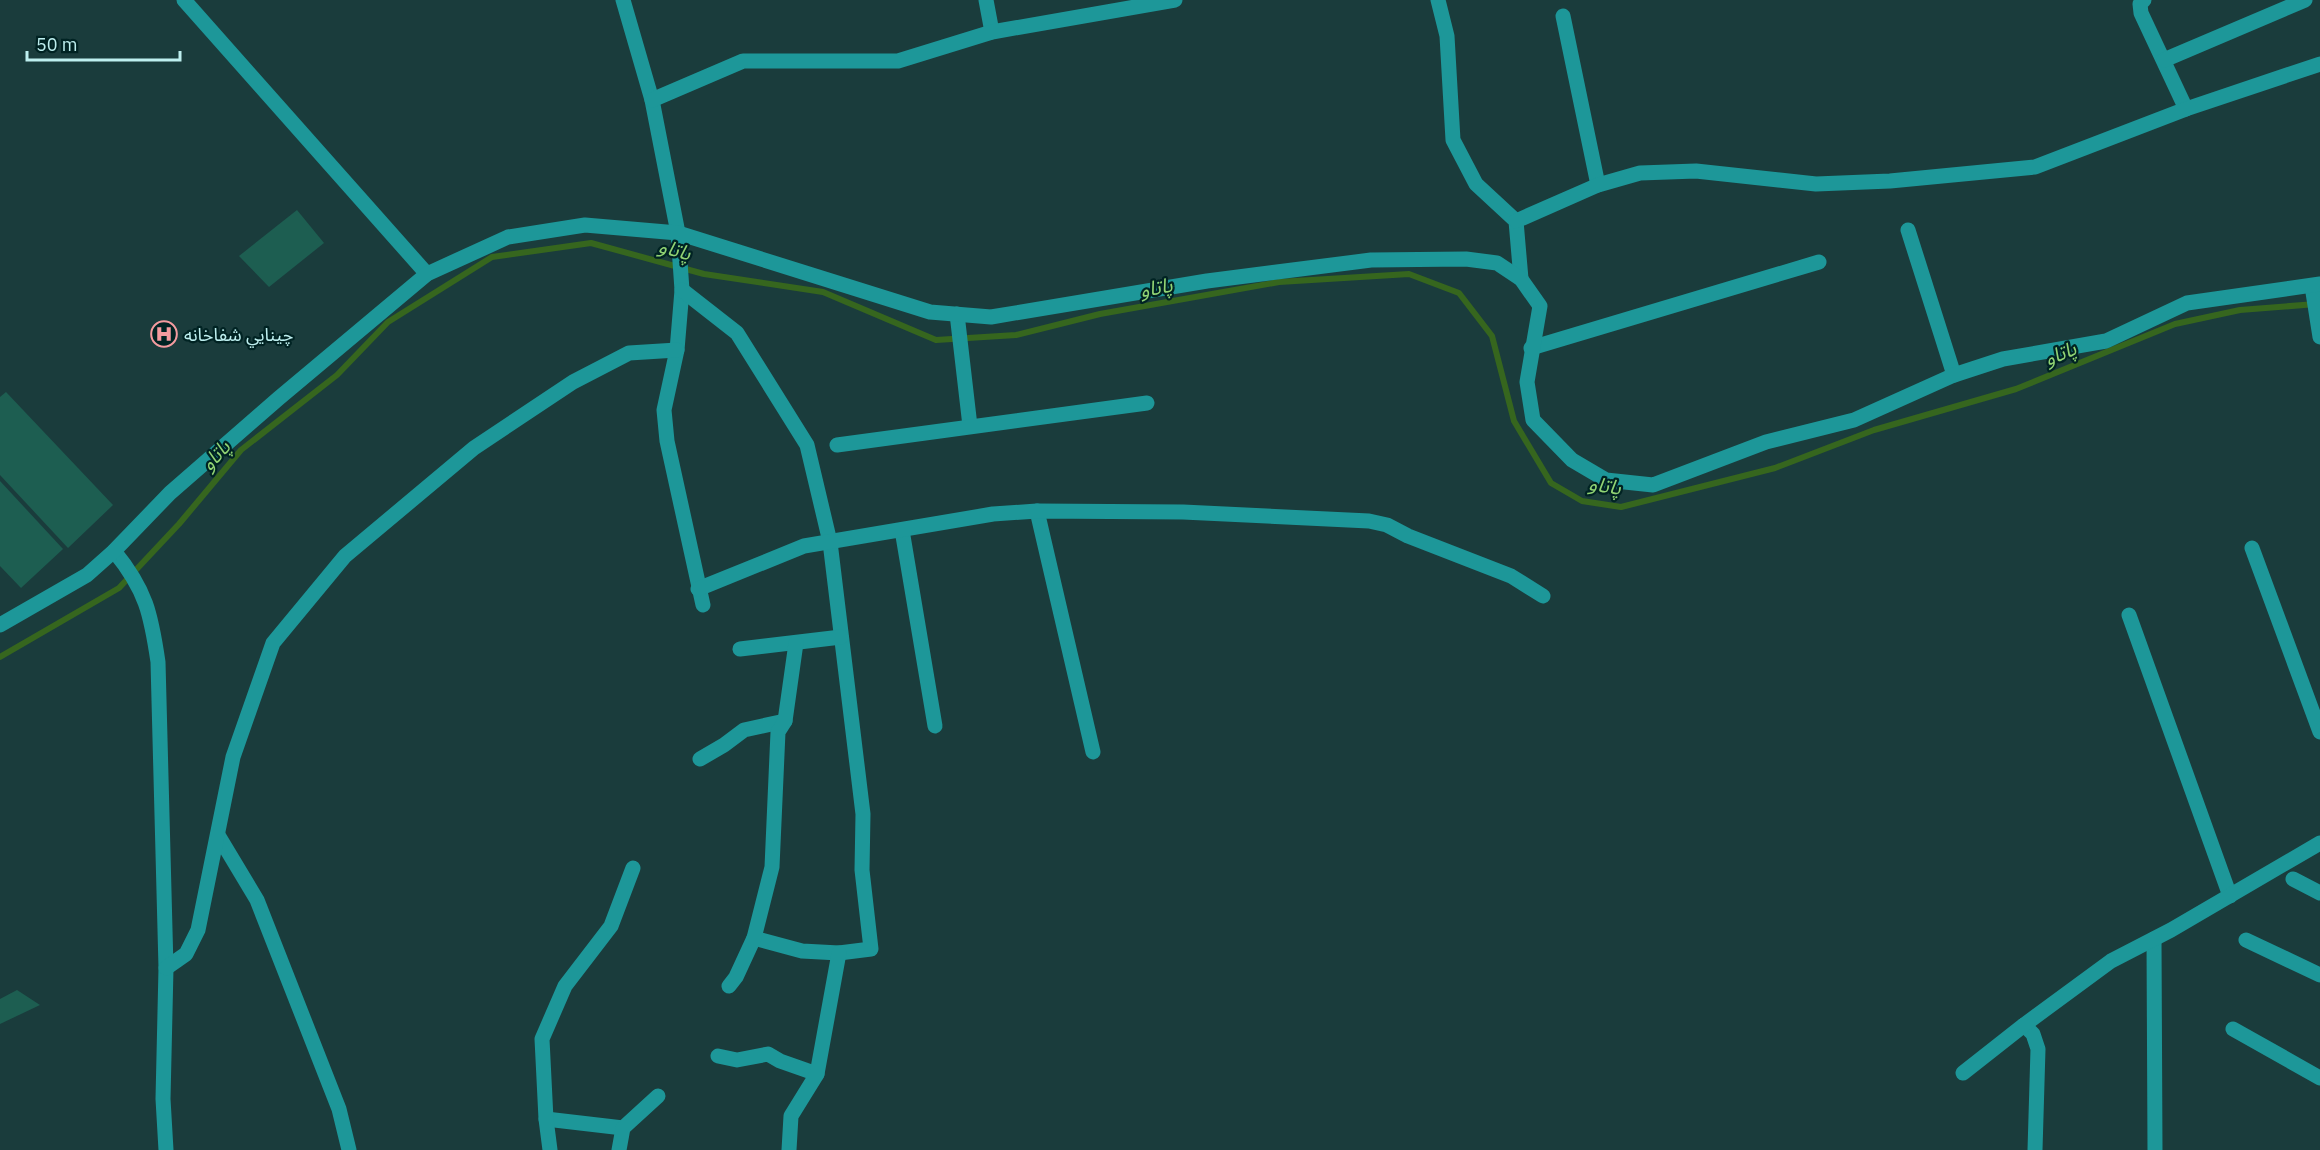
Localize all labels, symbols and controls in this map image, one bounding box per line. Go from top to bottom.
scale bar [27,24,180,62]
text: 50 m [36,33,78,56]
water label: پاتاو [656,232,694,266]
water label: پاتاو [1138,271,1174,303]
hospital icon: چينايي شفاخانه [149,319,179,349]
place label: چينايي شفاخانه [184,323,293,348]
water label: پاتاو [2040,334,2080,372]
water label: پاتاو [194,434,236,476]
water label: پاتاو [1587,469,1623,501]

